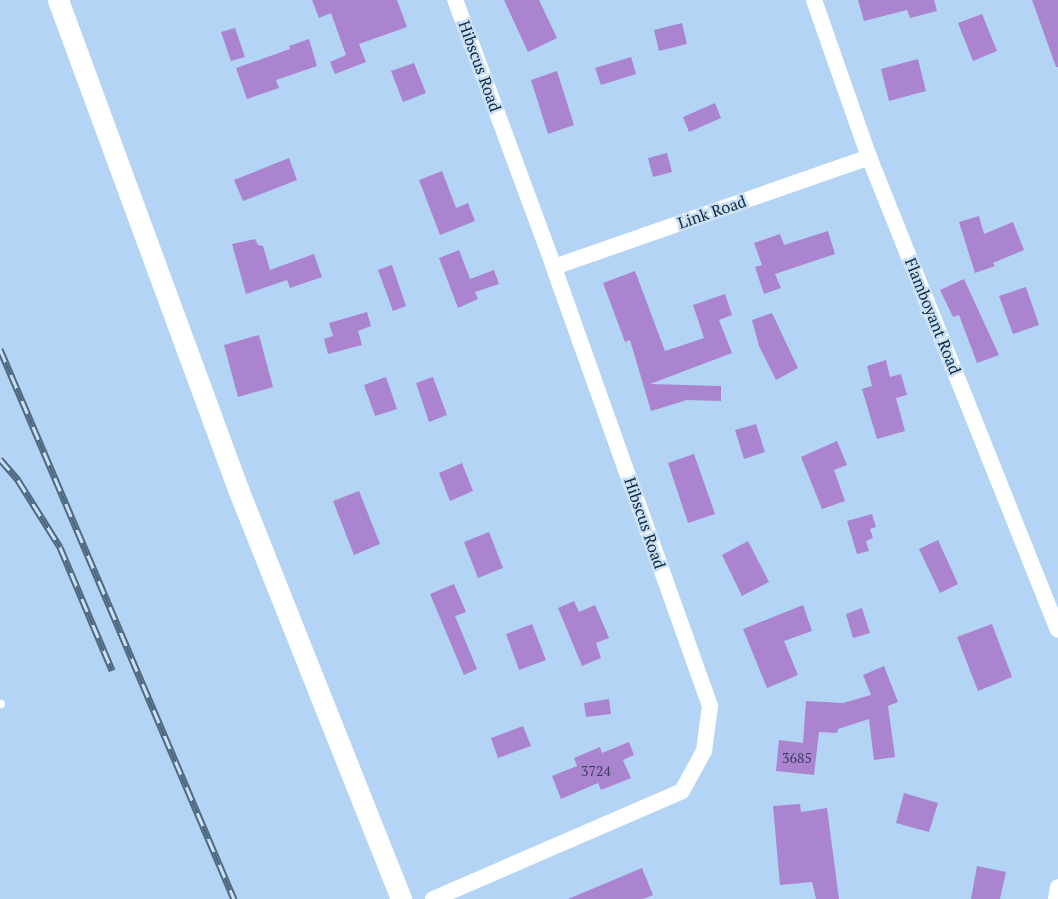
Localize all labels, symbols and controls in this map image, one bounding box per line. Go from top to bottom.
street label: Hibscus Road [455,18,505,114]
street label: Link Road [675,191,749,233]
street label: Flamboyant Road [901,255,965,377]
street label: Hibscus Road [620,475,670,571]
house number: 3685 [782,750,812,766]
house number: 3724 [581,763,611,779]

